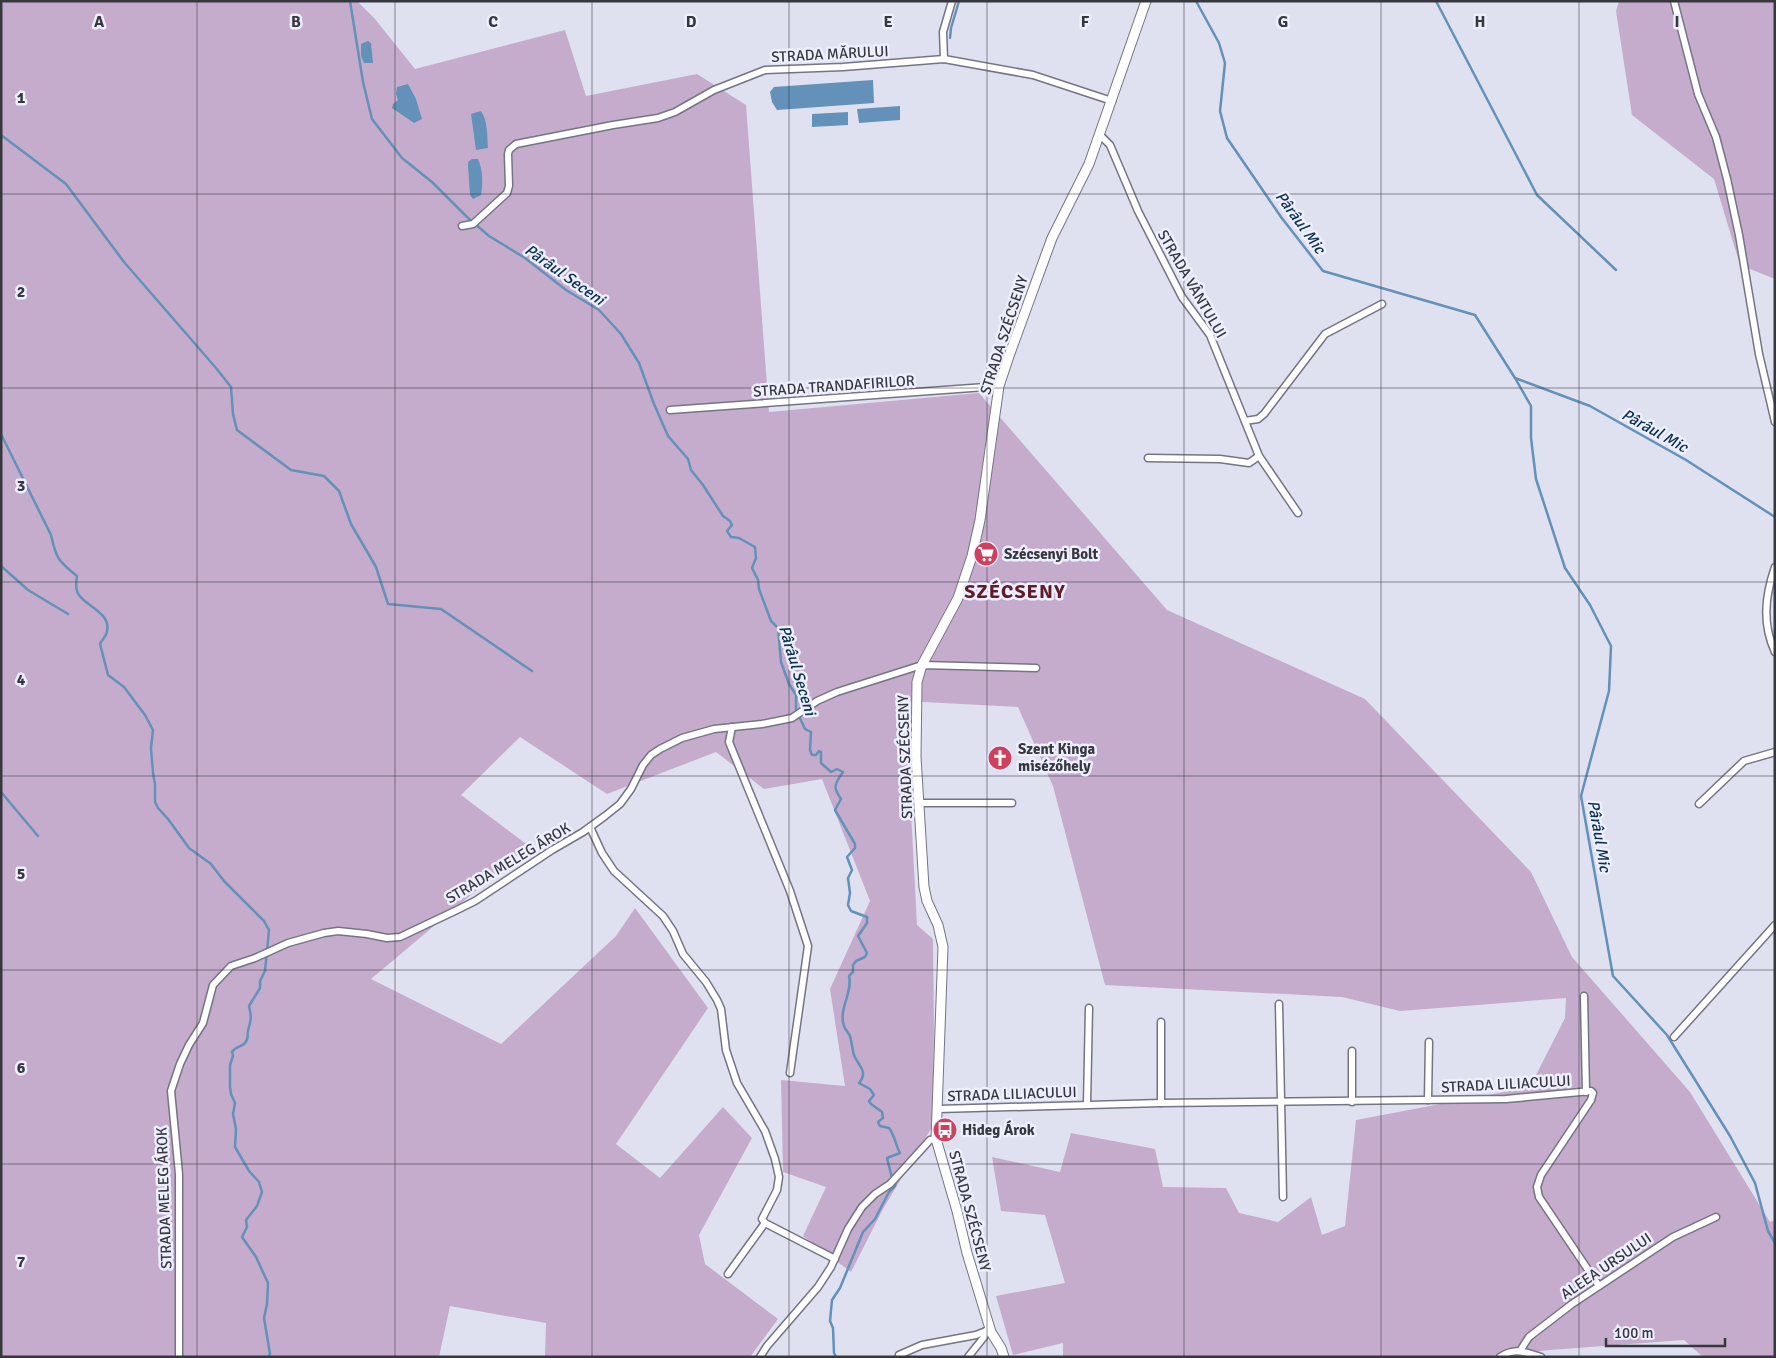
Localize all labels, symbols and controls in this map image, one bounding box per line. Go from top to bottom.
text: A [94,12,105,32]
text: B [291,12,301,32]
text: C [488,12,498,32]
text: D [686,12,697,32]
text: E [883,12,893,32]
text: F [1081,12,1090,32]
text: G [1278,12,1288,32]
text: H [1475,12,1485,32]
text: I [1674,12,1680,32]
street label: STRADA MĂRULUI [771,42,889,66]
text: 1 [17,88,26,108]
water label: Pârâul Mic [1271,187,1330,259]
street label: STRADA VÂNTULUI [1154,227,1230,341]
water label: Pârâul Seceni [521,240,610,311]
street label: STRADA SZÉCSENY [975,272,1032,397]
text: 2 [17,282,25,302]
street label: STRADA TRANDAFIRILOR [753,371,915,401]
water label: Pârâul Mic [1618,405,1692,458]
text: 3 [17,476,25,496]
supermarket icon: Szécsenyi Bolt [973,541,999,567]
place label: Szécsenyi Bolt [1004,545,1099,563]
district label: SZÉCSENY [964,579,1066,604]
water label: Pârâul Seceni [774,623,821,719]
text: 4 [17,670,26,690]
street label: STRADA SZÉCSENY [893,694,916,819]
place label: Szent Kinga misézőhely [1018,740,1096,775]
church icon: Szent Kinga misézőhely [987,745,1013,771]
water label: Pârâul Mic [1583,799,1615,875]
street label: STRADA MELEG ÁROK [442,818,573,907]
text: 5 [17,864,25,884]
text: 6 [17,1058,26,1078]
street label: STRADA LILIACULUI [1441,1072,1571,1096]
street label: STRADA LILIACULUI [947,1083,1077,1105]
bus stop icon: Hideg Árok [932,1117,958,1143]
place label: Hideg Árok [962,1120,1035,1139]
street label: STRADA MELEG ÁROK [152,1127,175,1269]
street label: STRADA SZÉCSENY [945,1148,996,1274]
street label: ALEEA URSULUI [1557,1229,1655,1303]
text: 7 [17,1252,26,1272]
scale bar [1606,1316,1725,1348]
text: 100 m [1614,1324,1654,1342]

